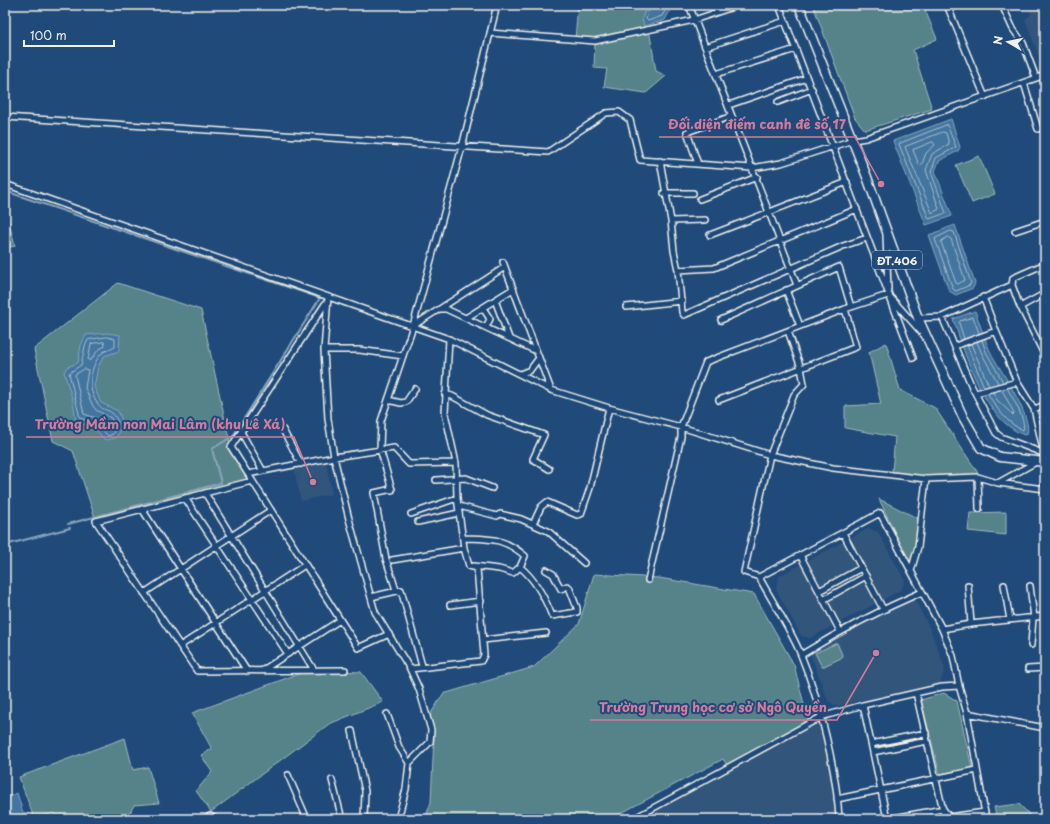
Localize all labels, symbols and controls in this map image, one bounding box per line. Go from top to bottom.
scale bar [24,22,114,48]
north arrow [988,22,1028,62]
text: 100 m [30,26,67,44]
text: N [989,34,1007,46]
callout: Đối diện điếm canh đê số 17 [659,112,855,137]
text: Đối diện điếm canh đê số 17 [668,114,846,133]
road number: ĐT.406 [872,251,922,269]
callout: Trường Mầm non Mai Lâm (khu Lê Xá) [26,412,294,437]
text: Trường Mầm non Mai Lâm (khu Lê Xá) [35,414,285,433]
callout: Trường Trung học cơ sở Ngô Quyền [590,695,837,720]
text: Trường Trung học cơ sở Ngô Quyền [599,697,827,716]

